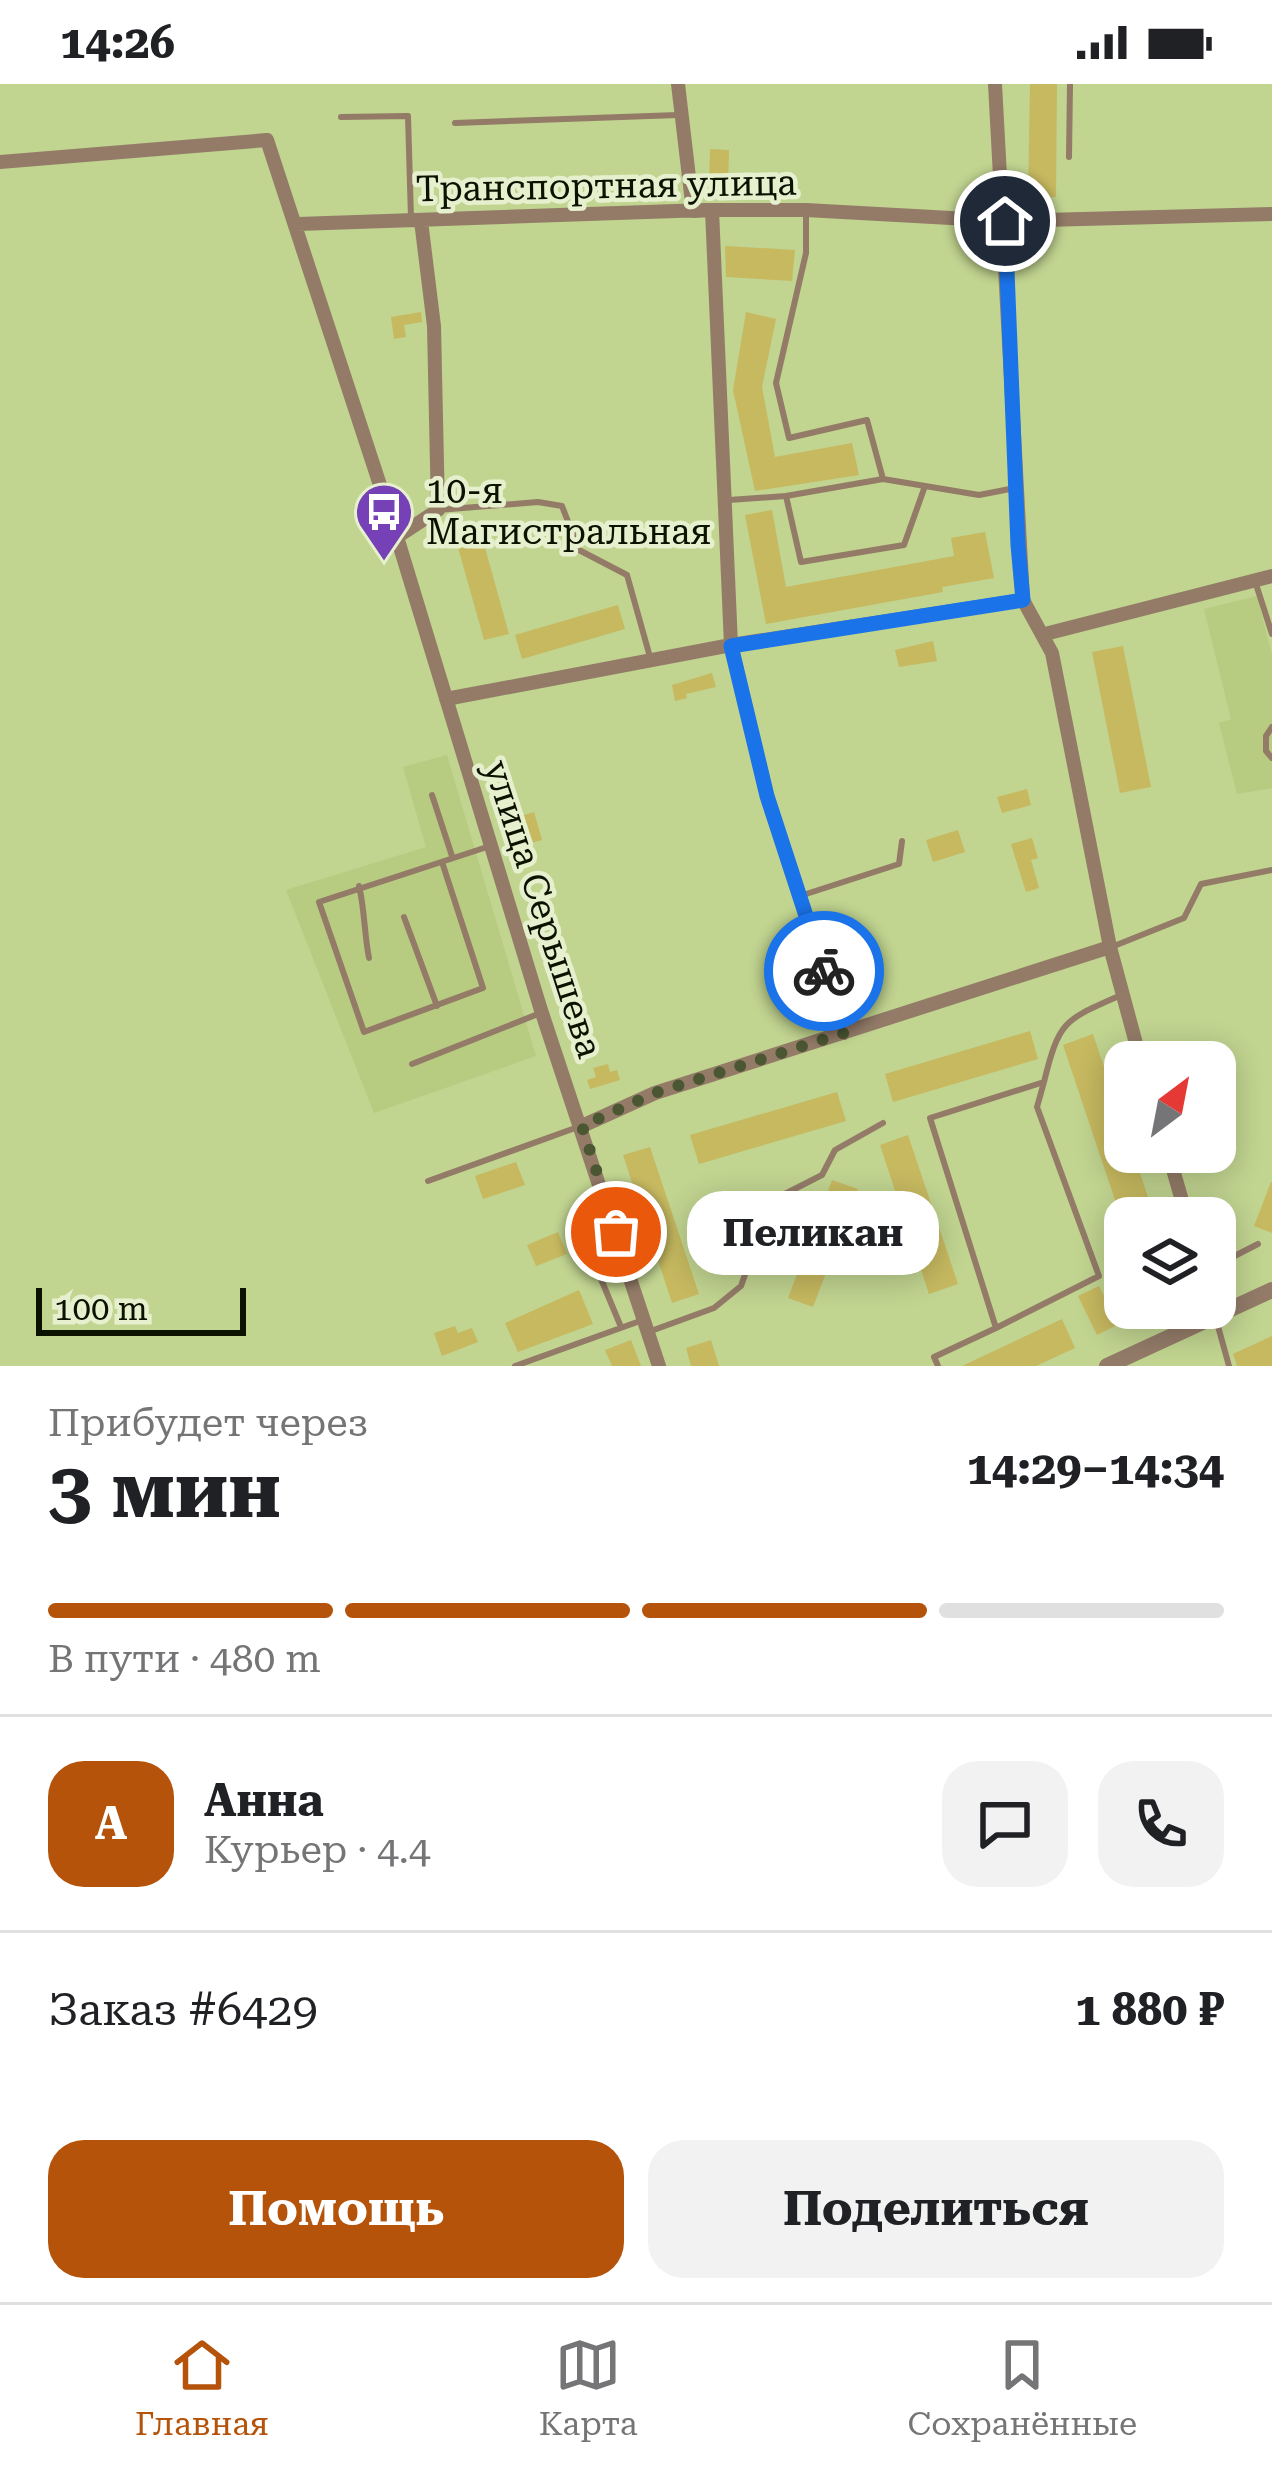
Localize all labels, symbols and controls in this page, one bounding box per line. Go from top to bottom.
text: 14:26 [60,16,175,69]
street label: Транспортная улица [415,162,797,210]
pin [954,170,1056,272]
icon: home [972,188,1038,254]
place label: 10-я Магистральная [426,470,711,553]
bus stop icon: 10-я Магистральная [353,481,415,563]
street label: улица Серышева [475,755,611,1063]
courier [764,911,884,1031]
icon: bike [791,938,857,1004]
north arrow [1104,1041,1236,1173]
map controls [1104,1041,1236,1329]
pin [565,1181,667,1283]
callout: Пеликан [688,1190,940,1274]
button: layers [1104,1197,1236,1329]
icon: bag [583,1199,649,1265]
text: Пеликан [723,1210,903,1256]
scale bar [36,1282,246,1335]
text: 100 m [54,1289,148,1328]
text: Прибудет через [48,1400,368,1446]
text: 14:29–14:34 [967,1442,1224,1495]
text: 3 мин [48,1445,281,1536]
text: В пути · 480 m [48,1636,321,1682]
button: chat [942,1761,1068,1887]
button: phone [1098,1761,1224,1887]
text: Анна [204,1774,324,1827]
text: А [95,1797,127,1850]
text: Курьер · 4.4 [204,1827,431,1873]
text: Заказ #6429 [48,1983,318,2036]
text: 1 880 ₽ [1075,1983,1224,2036]
button: Помощь [48,2140,624,2278]
button: Поделиться [648,2140,1224,2278]
tab: Главная [135,2332,269,2443]
tab: Карта [539,2332,638,2443]
tab: Сохранённые [907,2332,1137,2443]

